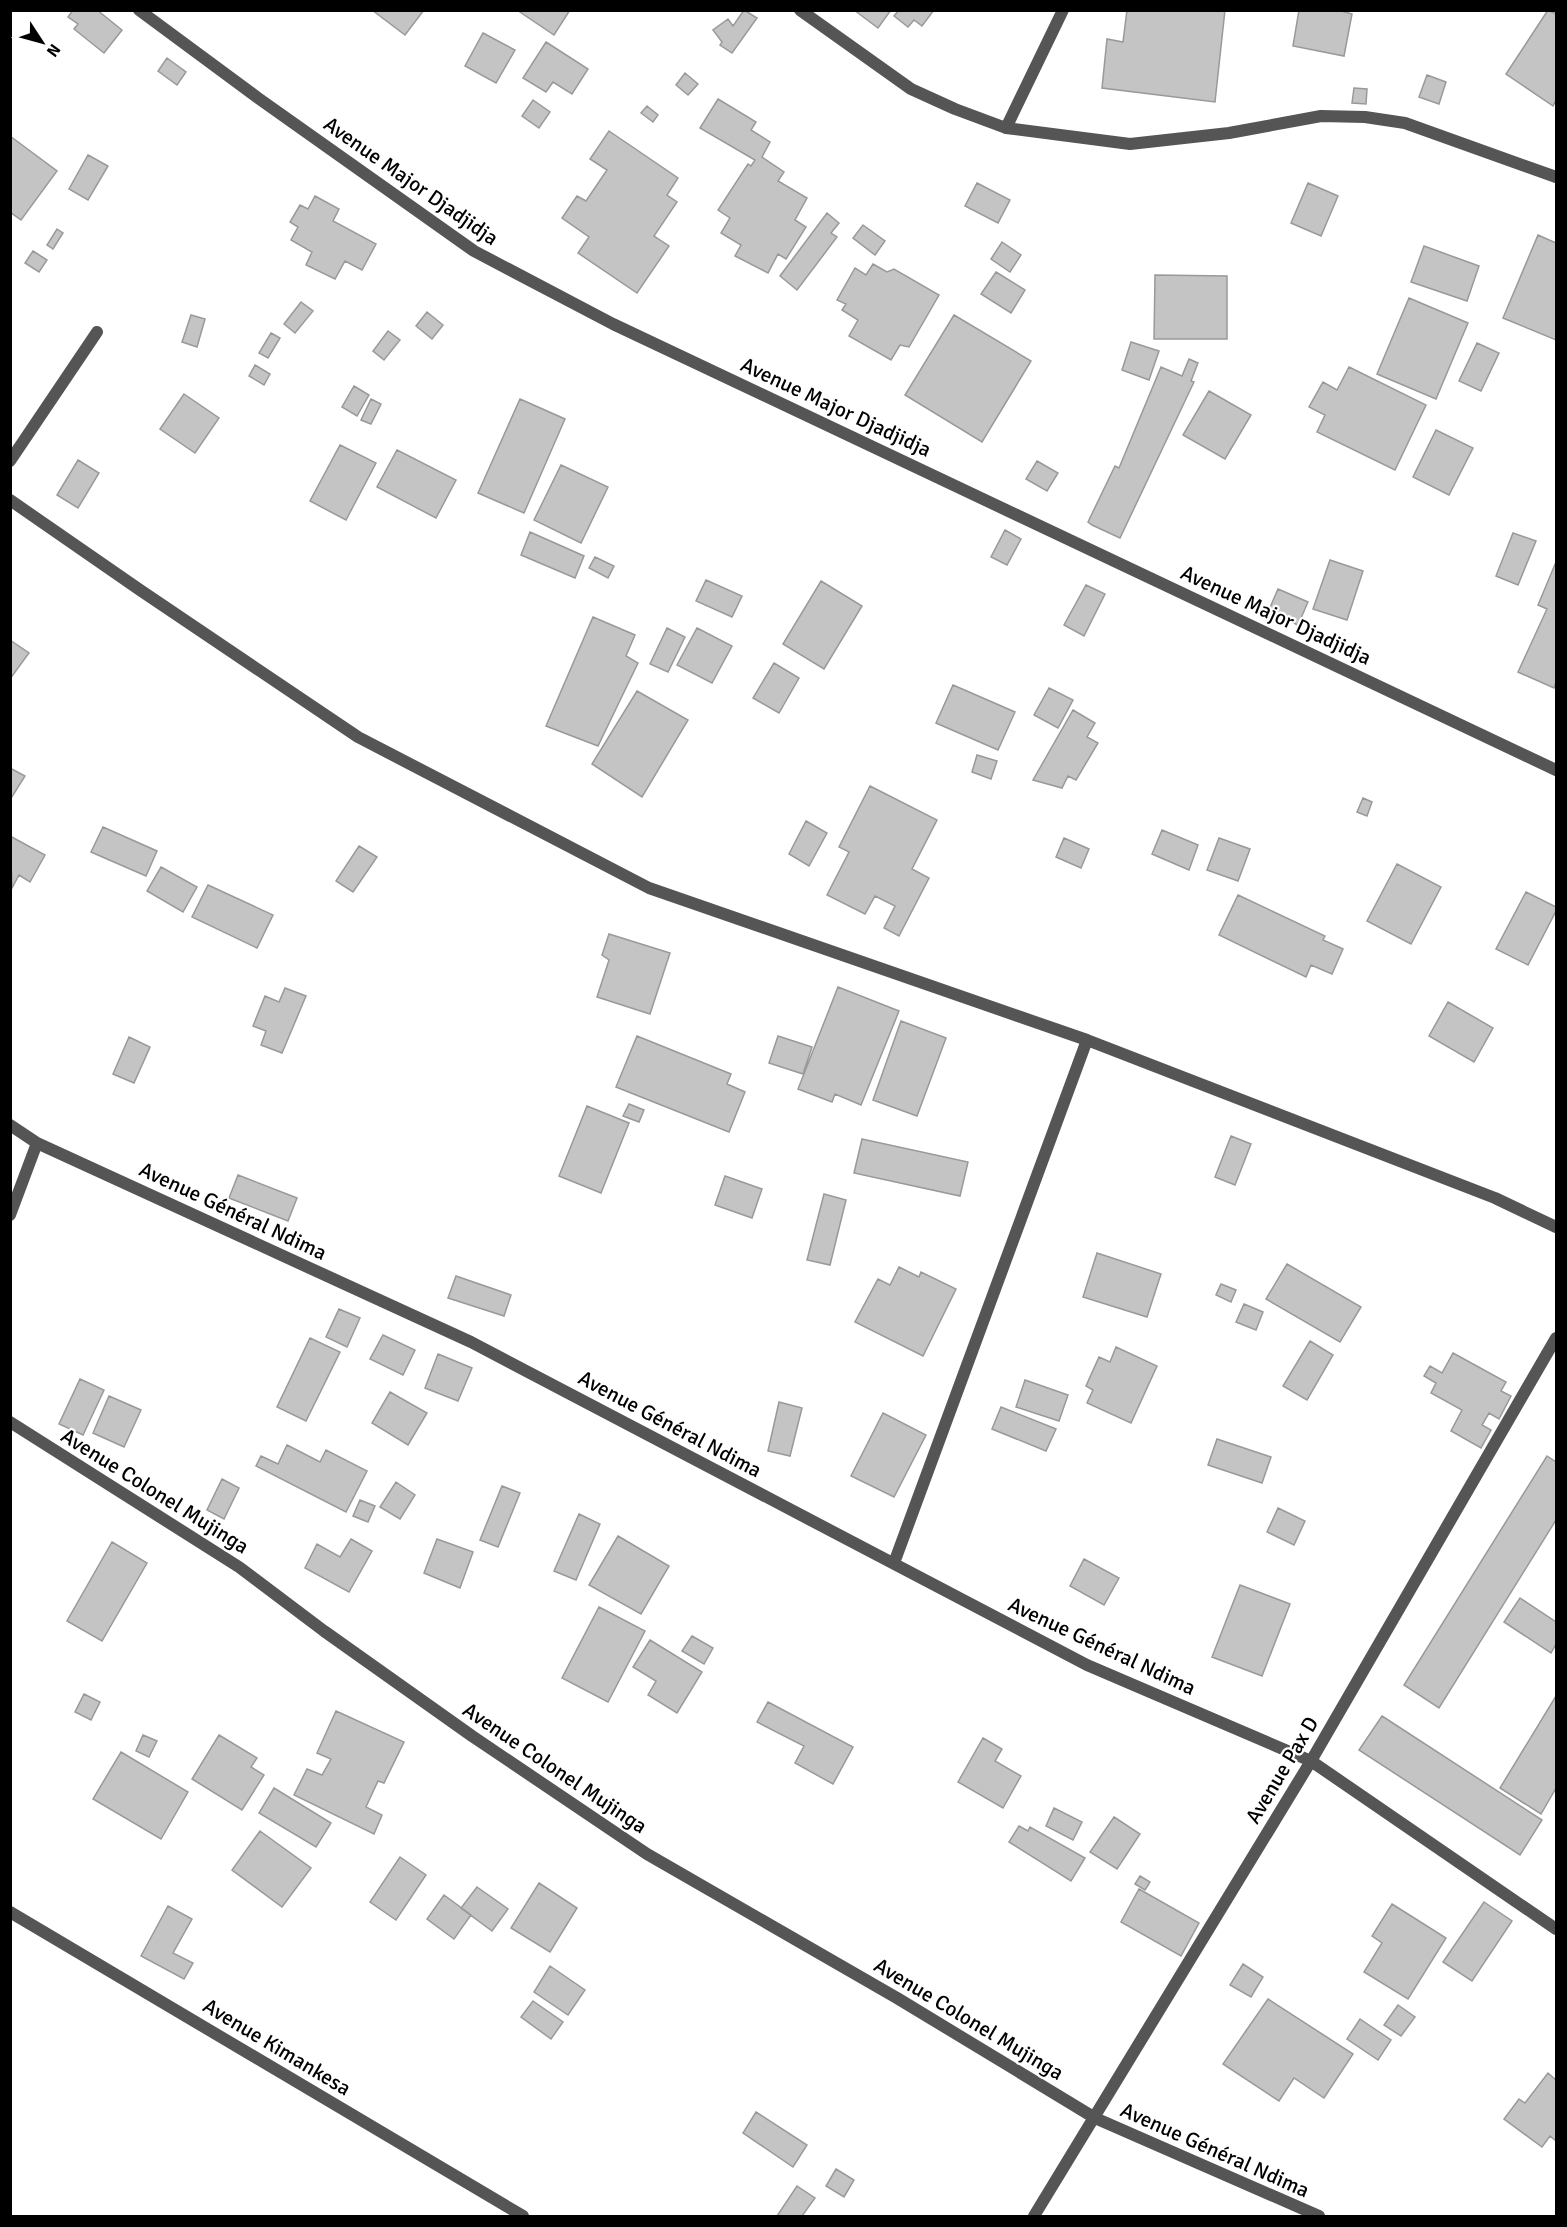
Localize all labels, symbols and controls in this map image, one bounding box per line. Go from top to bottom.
north arrow [12,12,72,72]
text: N [42,40,65,61]
street label: Avenue Major Djadjidja [319,111,503,251]
street label: Avenue Major Djadjidja [737,351,935,463]
street label: Avenue Major Djadjidja [1177,559,1375,671]
street label: Avenue Général Ndima [135,1156,331,1266]
street label: Avenue Général Ndima [574,1365,766,1483]
street label: Avenue Colonel Mujinga [56,1423,254,1559]
street label: Avenue Général Ndima [1004,1591,1200,1701]
street label: Avenue Colonel Mujinga [458,1697,652,1839]
street label: Avenue Pax D [1240,1712,1324,1828]
street label: Avenue Colonel Mujinga [870,1952,1068,2086]
street label: Avenue Kimankesa [198,1993,356,2101]
street label: Avenue Général Ndima [1117,2097,1313,2203]

